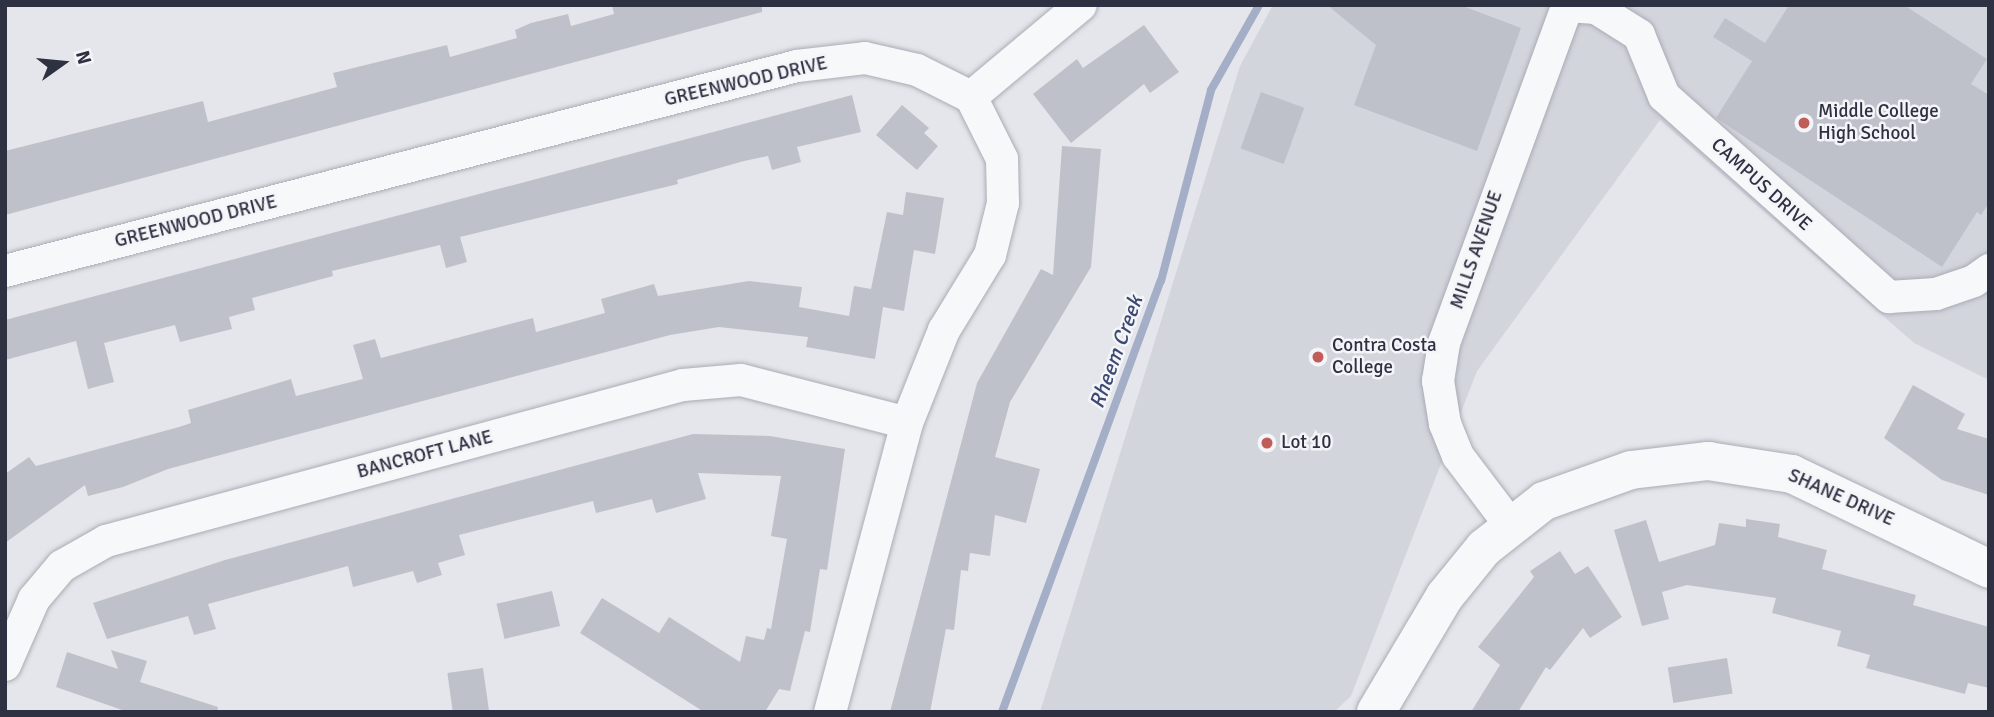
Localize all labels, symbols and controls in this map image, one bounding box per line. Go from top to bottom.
north arrow [28,28,98,98]
text: N [70,48,97,67]
street label: GREENWOOD DRIVE [662,52,830,112]
place label: Middle College High School [1818,101,1939,145]
marker: Middle College High School [1796,115,1812,131]
street label: CAMPUS DRIVE [1706,134,1816,236]
street label: MILLS AVENUE [1446,188,1508,312]
street label: GREENWOOD DRIVE [112,191,280,253]
water label: Rheem Creek [1084,292,1148,412]
place label: Contra Costa College [1332,335,1437,379]
marker: Contra Costa College [1310,349,1326,365]
street label: BANCROFT LANE [355,426,495,484]
place label: Lot 10 [1281,432,1331,454]
marker: Lot 10 [1259,435,1275,451]
street label: SHANE DRIVE [1784,464,1898,532]

